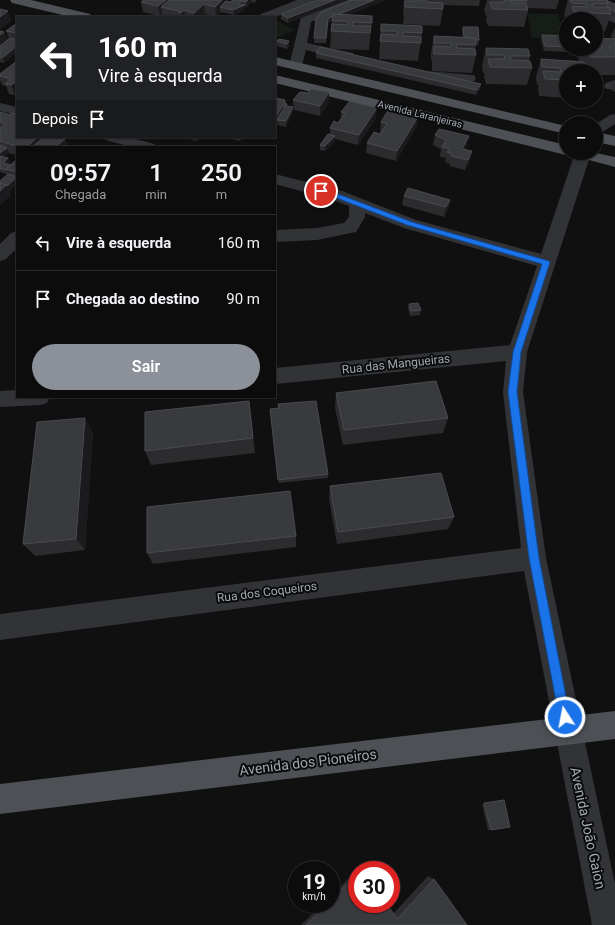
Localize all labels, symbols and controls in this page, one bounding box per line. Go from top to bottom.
map controls [559,12,603,160]
button: search [559,12,603,56]
text: 160 m [98,31,177,64]
icon: left [32,32,84,84]
button: + [559,64,603,108]
text: Vire à esquerda [98,65,222,86]
street label: Avenida Laranjeiras [377,98,463,130]
icon: arrive [86,108,108,130]
text: Depois [32,110,78,128]
button: − [559,116,603,160]
text: 09:57 [50,159,111,187]
text: 1 [149,159,163,187]
text: 250 [201,159,242,187]
pin [304,174,338,208]
icon: arrive [310,180,332,202]
text: Chegada [55,187,106,202]
text: min [145,187,167,202]
text: m [216,187,227,202]
icon: left [32,232,54,254]
text: Vire à esquerda [66,234,171,252]
text: 160 m [218,234,260,252]
icon: arrive [32,288,54,310]
text: Chegada ao destino [66,290,200,308]
text: 90 m [226,290,260,308]
button: Sair [32,344,260,390]
street label: Rua das Mangueiras [341,351,451,377]
street label: Rua dos Coqueiros [216,579,318,605]
position arrow [544,696,586,738]
street label: Avenida dos Pioneiros [238,746,378,778]
street label: Avenida João Gaion [567,766,609,890]
speed limit sign: 30 [348,861,400,913]
text: 19 [303,870,325,894]
text: km/h [302,891,326,902]

